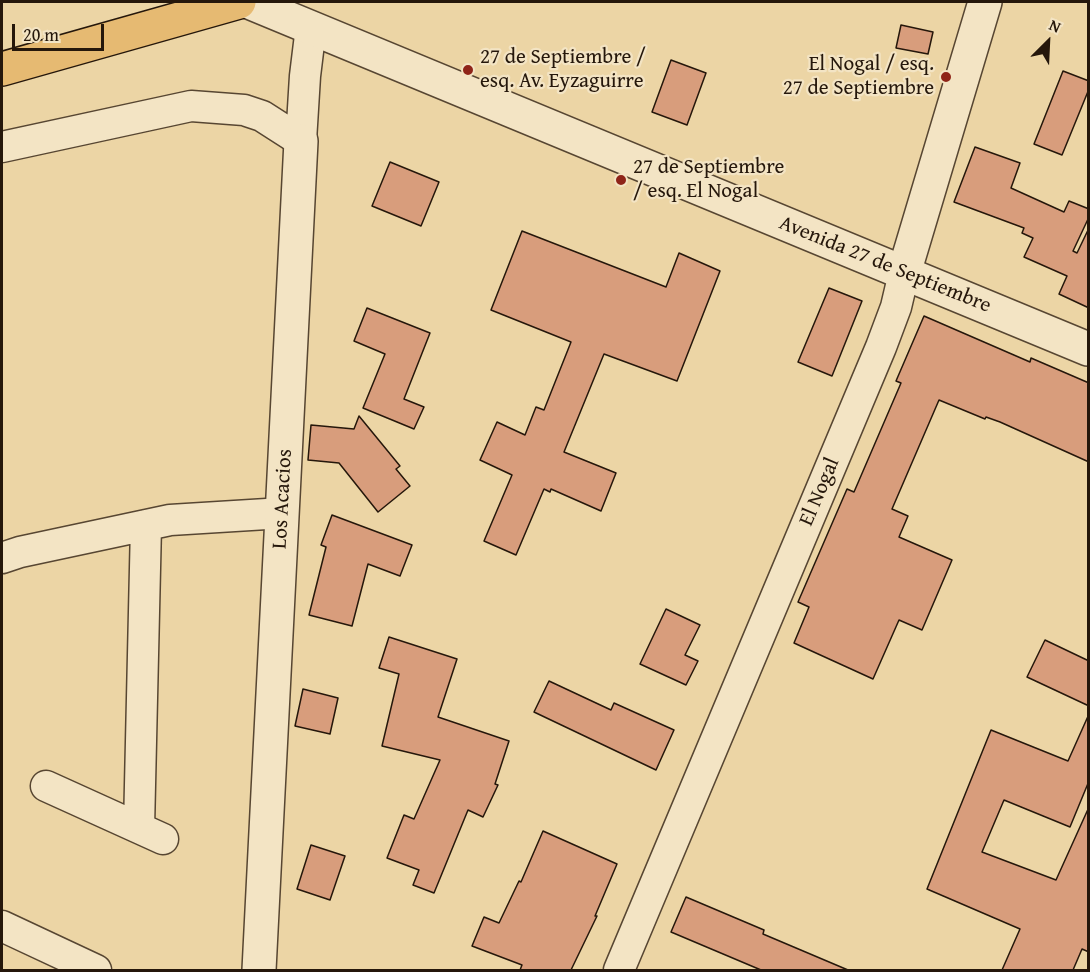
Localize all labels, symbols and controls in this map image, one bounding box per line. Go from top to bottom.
scale bar [15,12,106,50]
north arrow [1018,12,1078,72]
text: N [1046,12,1065,39]
text: 20 m [23,21,59,48]
place label: 27 de Septiembre / esq. Av. Eyzaguirre [480,45,646,95]
place label: El Nogal / esq. 27 de Septiembre [783,52,934,102]
marker: 27 de Septiembre / esq. Av. Eyzaguirre [461,63,475,77]
marker: El Nogal / esq. 27 de Septiembre [939,70,953,84]
place label: 27 de Septiembre / esq. El Nogal [633,155,784,205]
marker: 27 de Septiembre / esq. El Nogal [614,173,628,187]
street label: Avenida 27 de Septiembre [775,211,995,319]
street label: Los Acacios [268,448,298,550]
street label: El Nogal [794,454,846,530]

